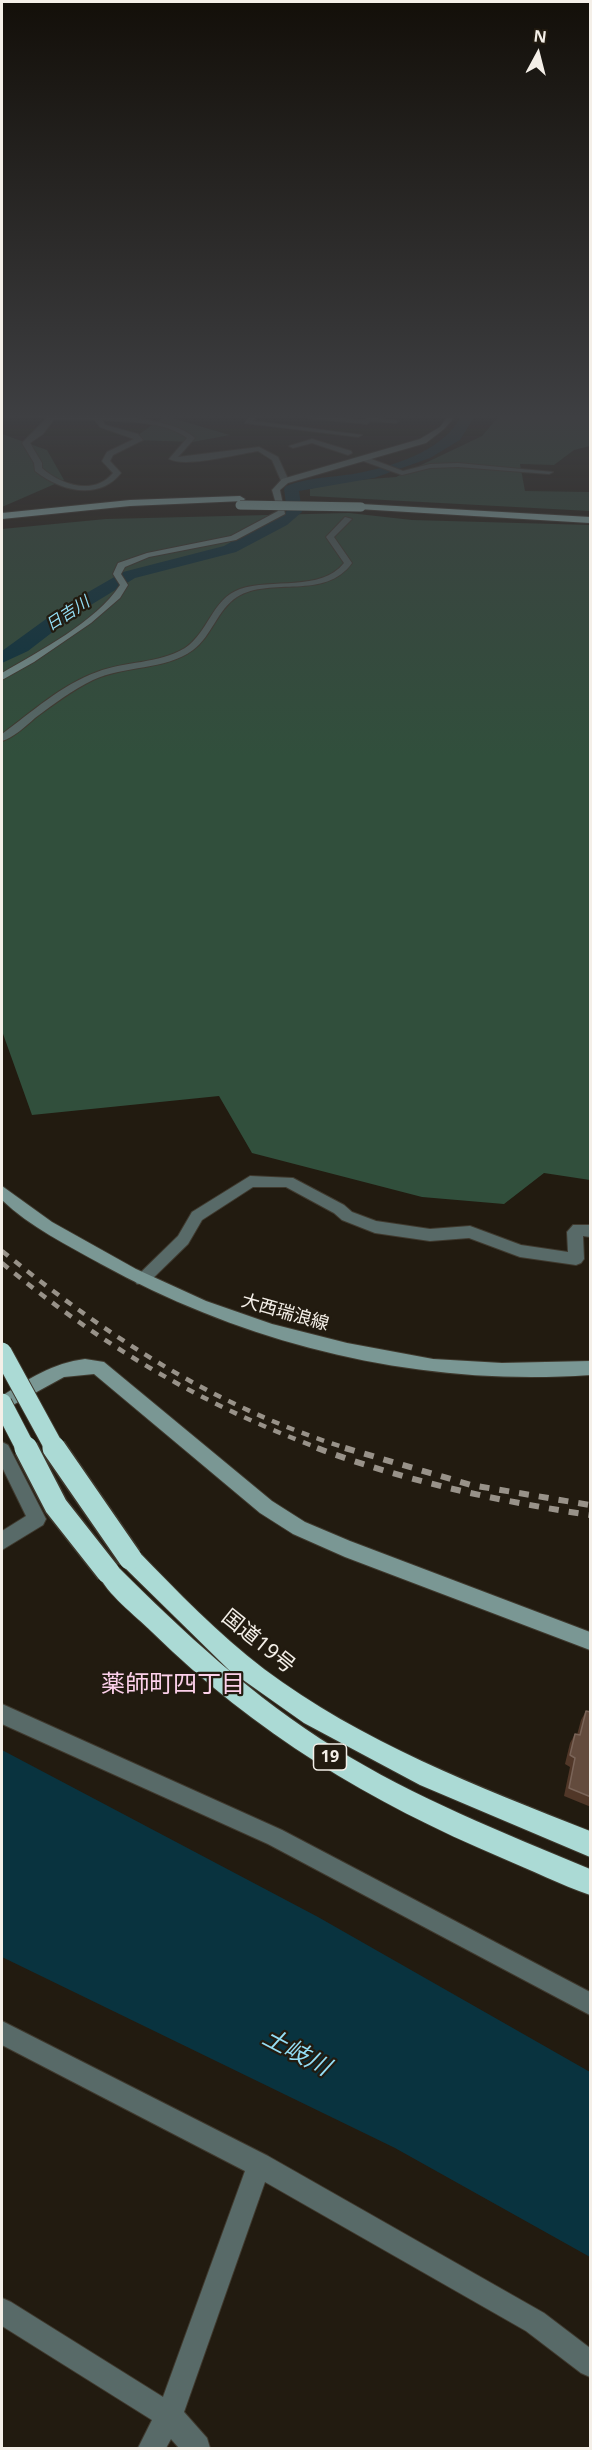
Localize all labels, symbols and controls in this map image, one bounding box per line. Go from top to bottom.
north arrow [508,24,568,84]
text: N [532,24,548,48]
water label: 日吉川 [43,593,93,635]
street label: 大西瑞浪線 [239,1290,331,1336]
street label: 国道19号 [216,1605,300,1679]
district label: 薬師町四丁目 [101,1671,245,1699]
road number: 19 [314,1744,346,1770]
water label: 土岐川 [257,2023,335,2083]

